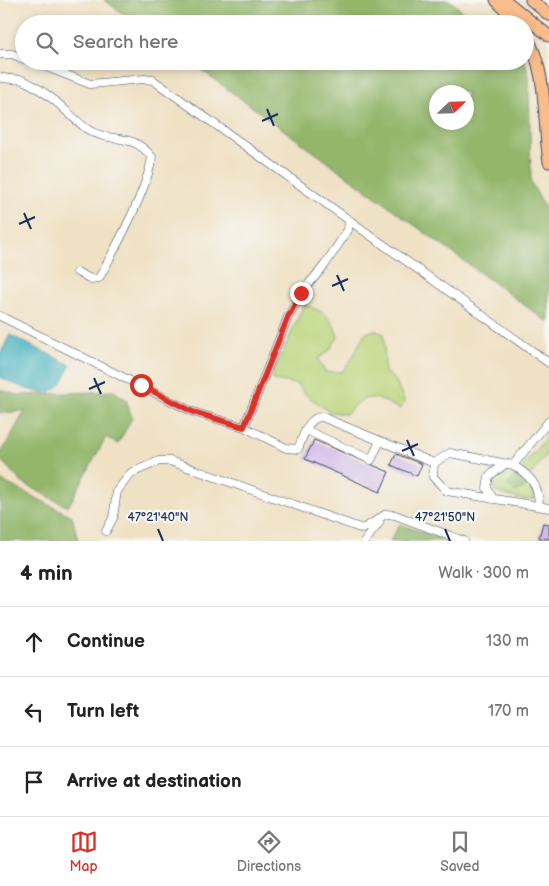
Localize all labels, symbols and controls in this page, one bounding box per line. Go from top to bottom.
search box [15,15,534,70]
icon: search [33,29,61,57]
text: Search here [73,31,178,54]
north arrow [429,85,474,130]
route end [290,282,313,305]
route start [130,374,153,397]
text: 47°21'40"N [128,510,188,525]
text: 47°21'50"N [415,510,475,525]
text: 4 min [20,561,73,586]
text: Walk · 300 m [438,564,529,583]
icon: ahead [20,628,48,656]
text: Continue [67,630,145,653]
text: 130 m [486,632,529,651]
icon: left [20,698,48,726]
text: Turn left [67,700,139,723]
text: 170 m [488,702,529,721]
icon: arrive [20,768,48,796]
text: Arrive at destination [67,770,242,793]
tab: Map [70,828,98,875]
tab: Directions [237,828,301,875]
tab: Saved [440,828,479,875]

